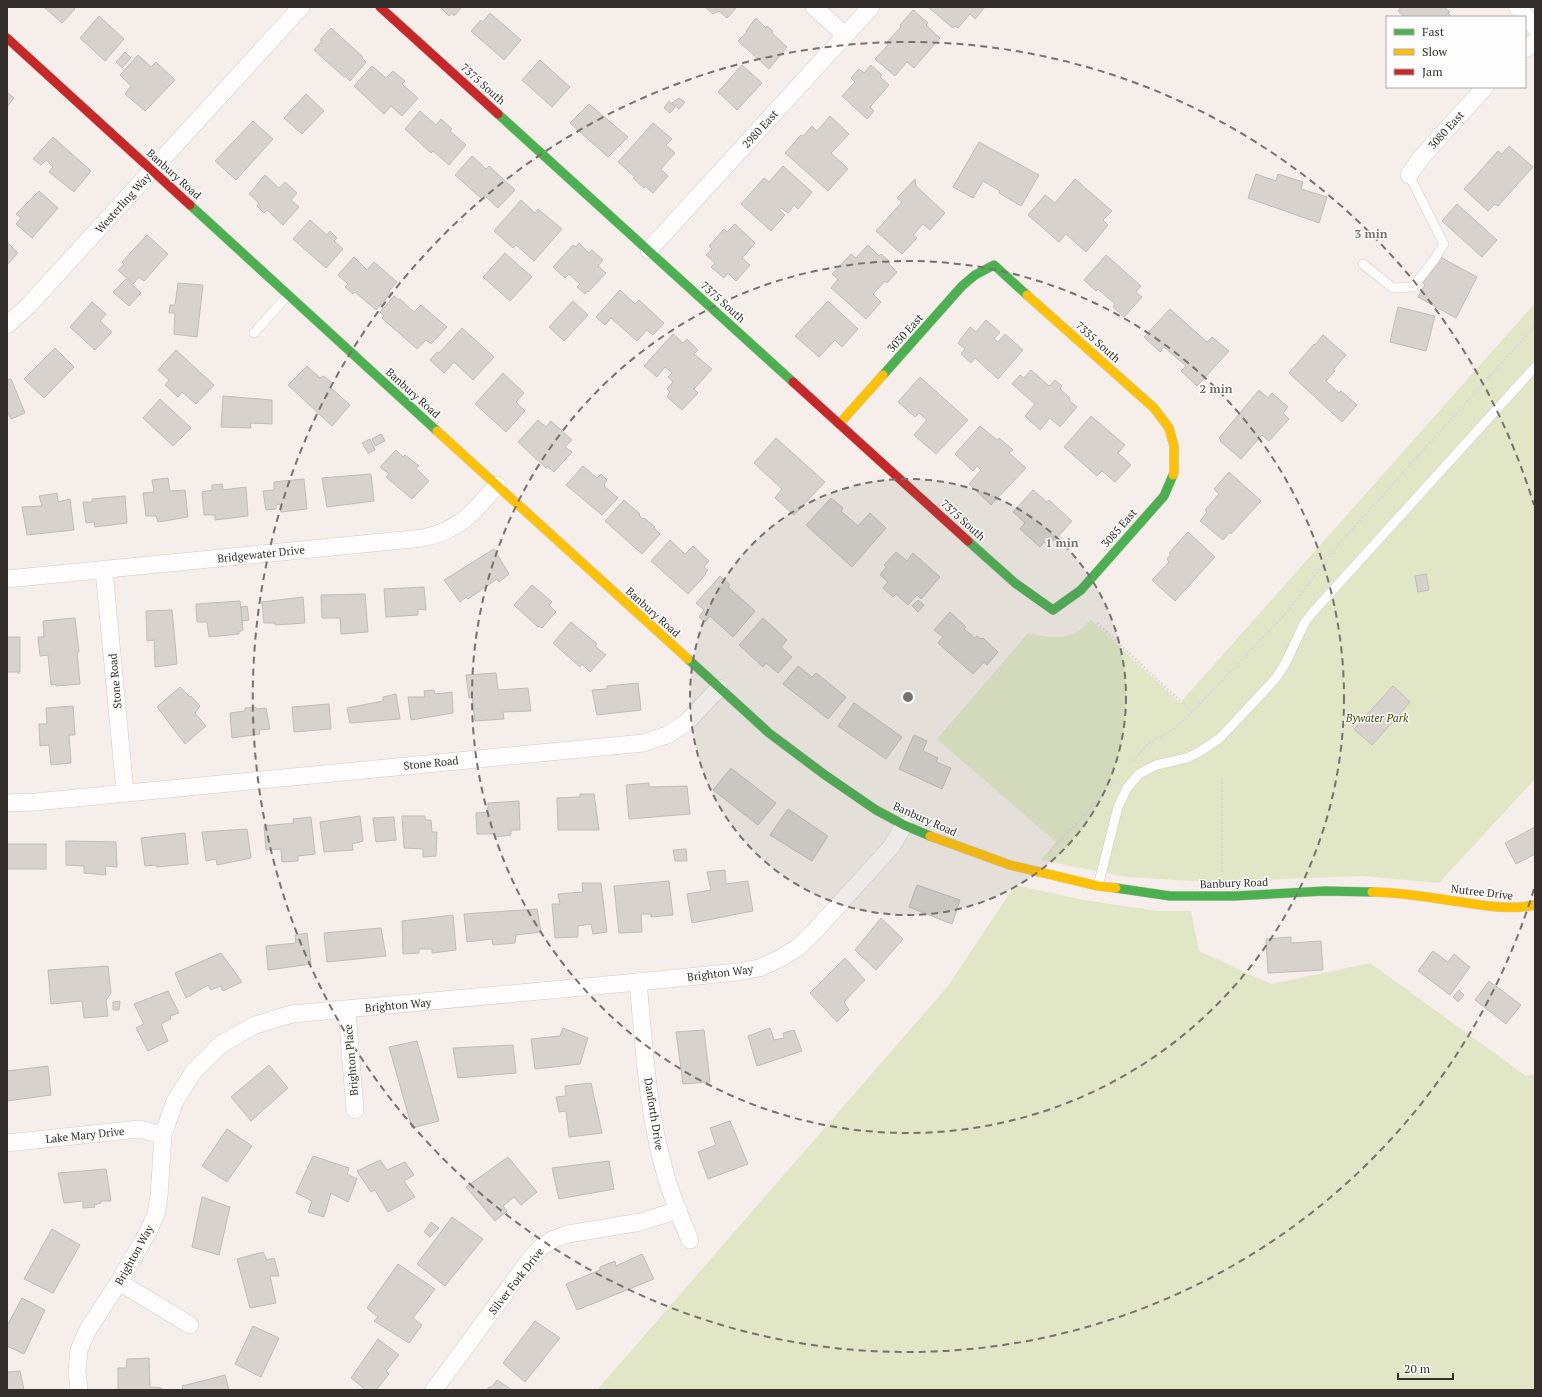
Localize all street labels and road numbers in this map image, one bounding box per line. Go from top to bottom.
street label: 7375 South [458,60,509,108]
street label: 2980 East [739,107,781,151]
street label: 3080 East [1425,108,1467,152]
street label: Banbury Road [144,146,204,202]
street label: Westerling Way [92,170,154,236]
street label: 7375 South [698,278,749,326]
street label: 3030 East [884,311,926,355]
street label: 7335 South [1073,318,1124,366]
street label: Banbury Road [383,365,443,421]
street label: 7375 South [938,496,989,544]
street label: 3085 East [1098,506,1140,550]
street label: Bridgewater Drive [216,542,306,566]
street label: Banbury Road [623,584,683,640]
street label: Stone Road [106,653,124,709]
street label: Stone Road [403,753,459,773]
street label: Banbury Road [891,799,959,839]
street label: Banbury Road [1200,875,1268,891]
street label: Nutree Drive [1450,881,1514,903]
street label: Brighton Way [686,962,754,984]
street label: Brighton Way [364,995,432,1015]
street label: Brighton Place [341,1023,361,1096]
street label: Danforth Drive [641,1077,667,1152]
street label: Lake Mary Drive [45,1124,126,1146]
street label: Brighton Way [112,1222,156,1288]
street label: Silver Fork Drive [485,1244,547,1317]

